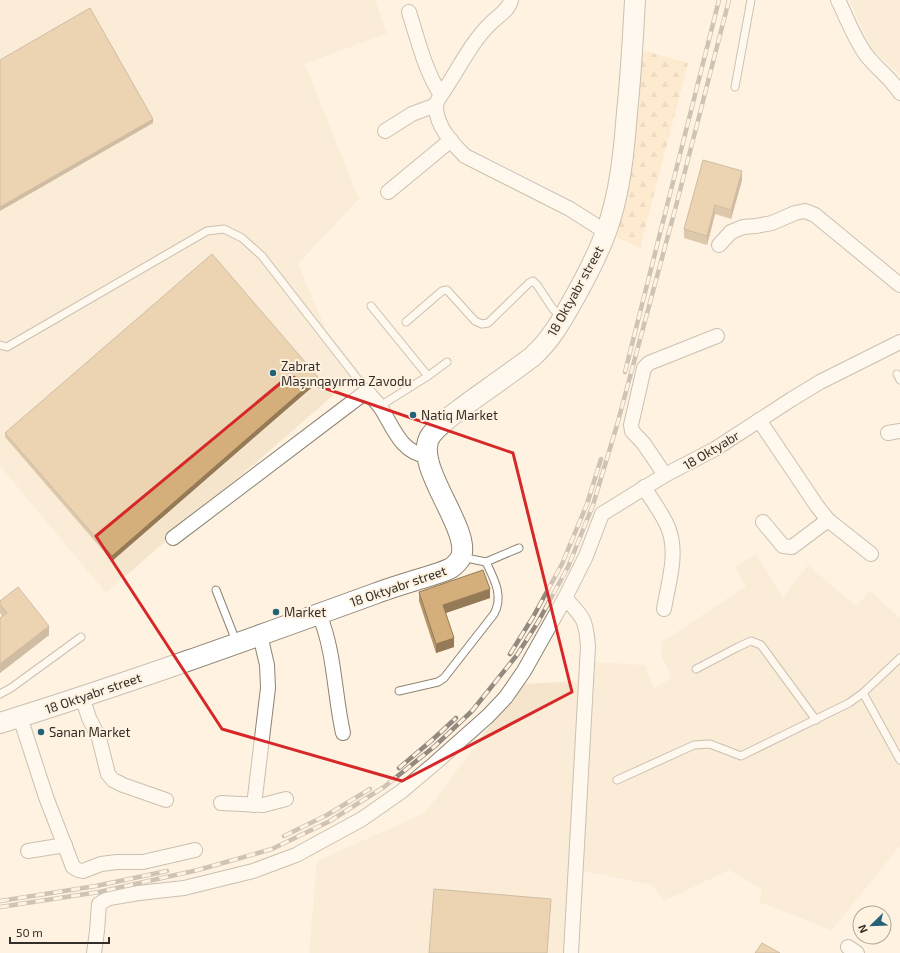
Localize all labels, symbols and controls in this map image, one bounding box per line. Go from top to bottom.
street label: 18 Oktyabr street [544,243,606,339]
place label: Zabrat Maşınqayırma Zavodu [281,358,412,390]
marker: Zabrat Maşınqayırma Zavodu [268,368,278,378]
place label: Natiq Market [421,407,498,423]
marker: Natiq Market [408,410,418,420]
street label: 18 Oktyabr [680,427,742,473]
street label: 18 Oktyabr street [348,562,448,610]
place label: Market [284,604,326,620]
marker: Market [271,607,281,617]
street label: 18 Oktyabr street [43,669,143,717]
place label: Sənan Market [49,724,131,740]
marker: Sənan Market [36,727,46,737]
north arrow [852,905,892,945]
scale bar [10,919,109,945]
text: N [855,923,870,935]
text: 50 m [16,925,43,939]

